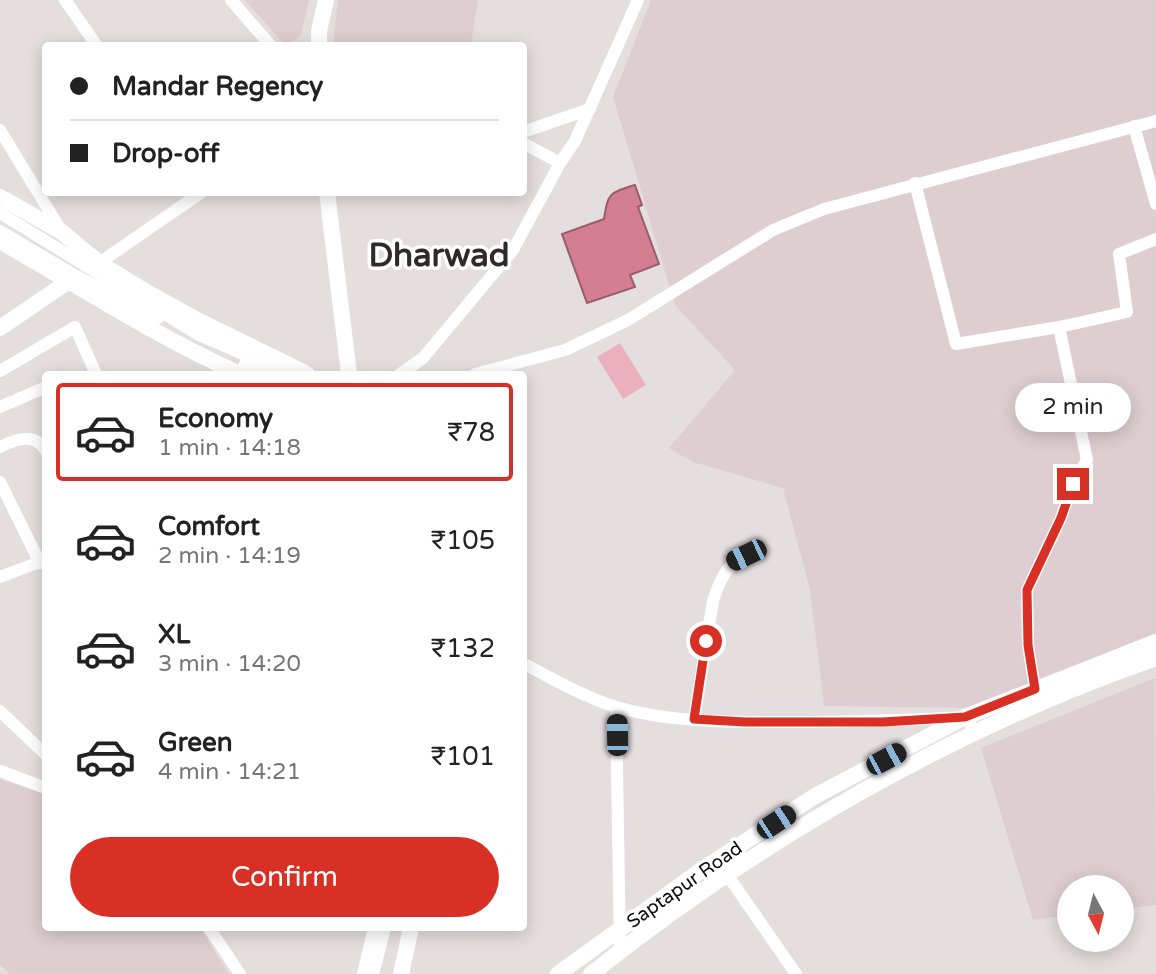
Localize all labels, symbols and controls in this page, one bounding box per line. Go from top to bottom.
text: Mandar Regency [112,71,323,102]
text: Drop-off [112,138,219,169]
district label: Dharwad [368,236,510,275]
callout: 2 min [1015,382,1131,432]
text: 2 min [1042,393,1104,421]
icon: car [74,401,137,464]
text: Economy [158,403,273,434]
text: ₹78 [447,417,495,448]
text: 1 min · 14:18 [158,434,301,462]
route end [1057,468,1089,500]
icon: car [74,509,137,572]
text: Comfort [158,511,260,542]
text: ₹105 [431,525,495,556]
car [723,536,770,574]
text: 2 min · 14:19 [158,542,301,570]
icon: car [74,617,137,680]
text: XL [158,619,190,650]
route start [690,625,722,657]
text: ₹132 [431,633,495,664]
text: 3 min · 14:20 [158,650,301,678]
car [607,714,628,756]
icon: car [74,725,137,788]
text: Green [158,727,233,758]
car [863,740,910,778]
text: ₹101 [431,741,495,772]
text: 4 min · 14:21 [158,758,301,786]
car [753,802,800,842]
button: Confirm [70,837,499,917]
street label: Saptapur Road [623,837,746,933]
north arrow [1057,875,1134,952]
map controls [1057,875,1134,952]

